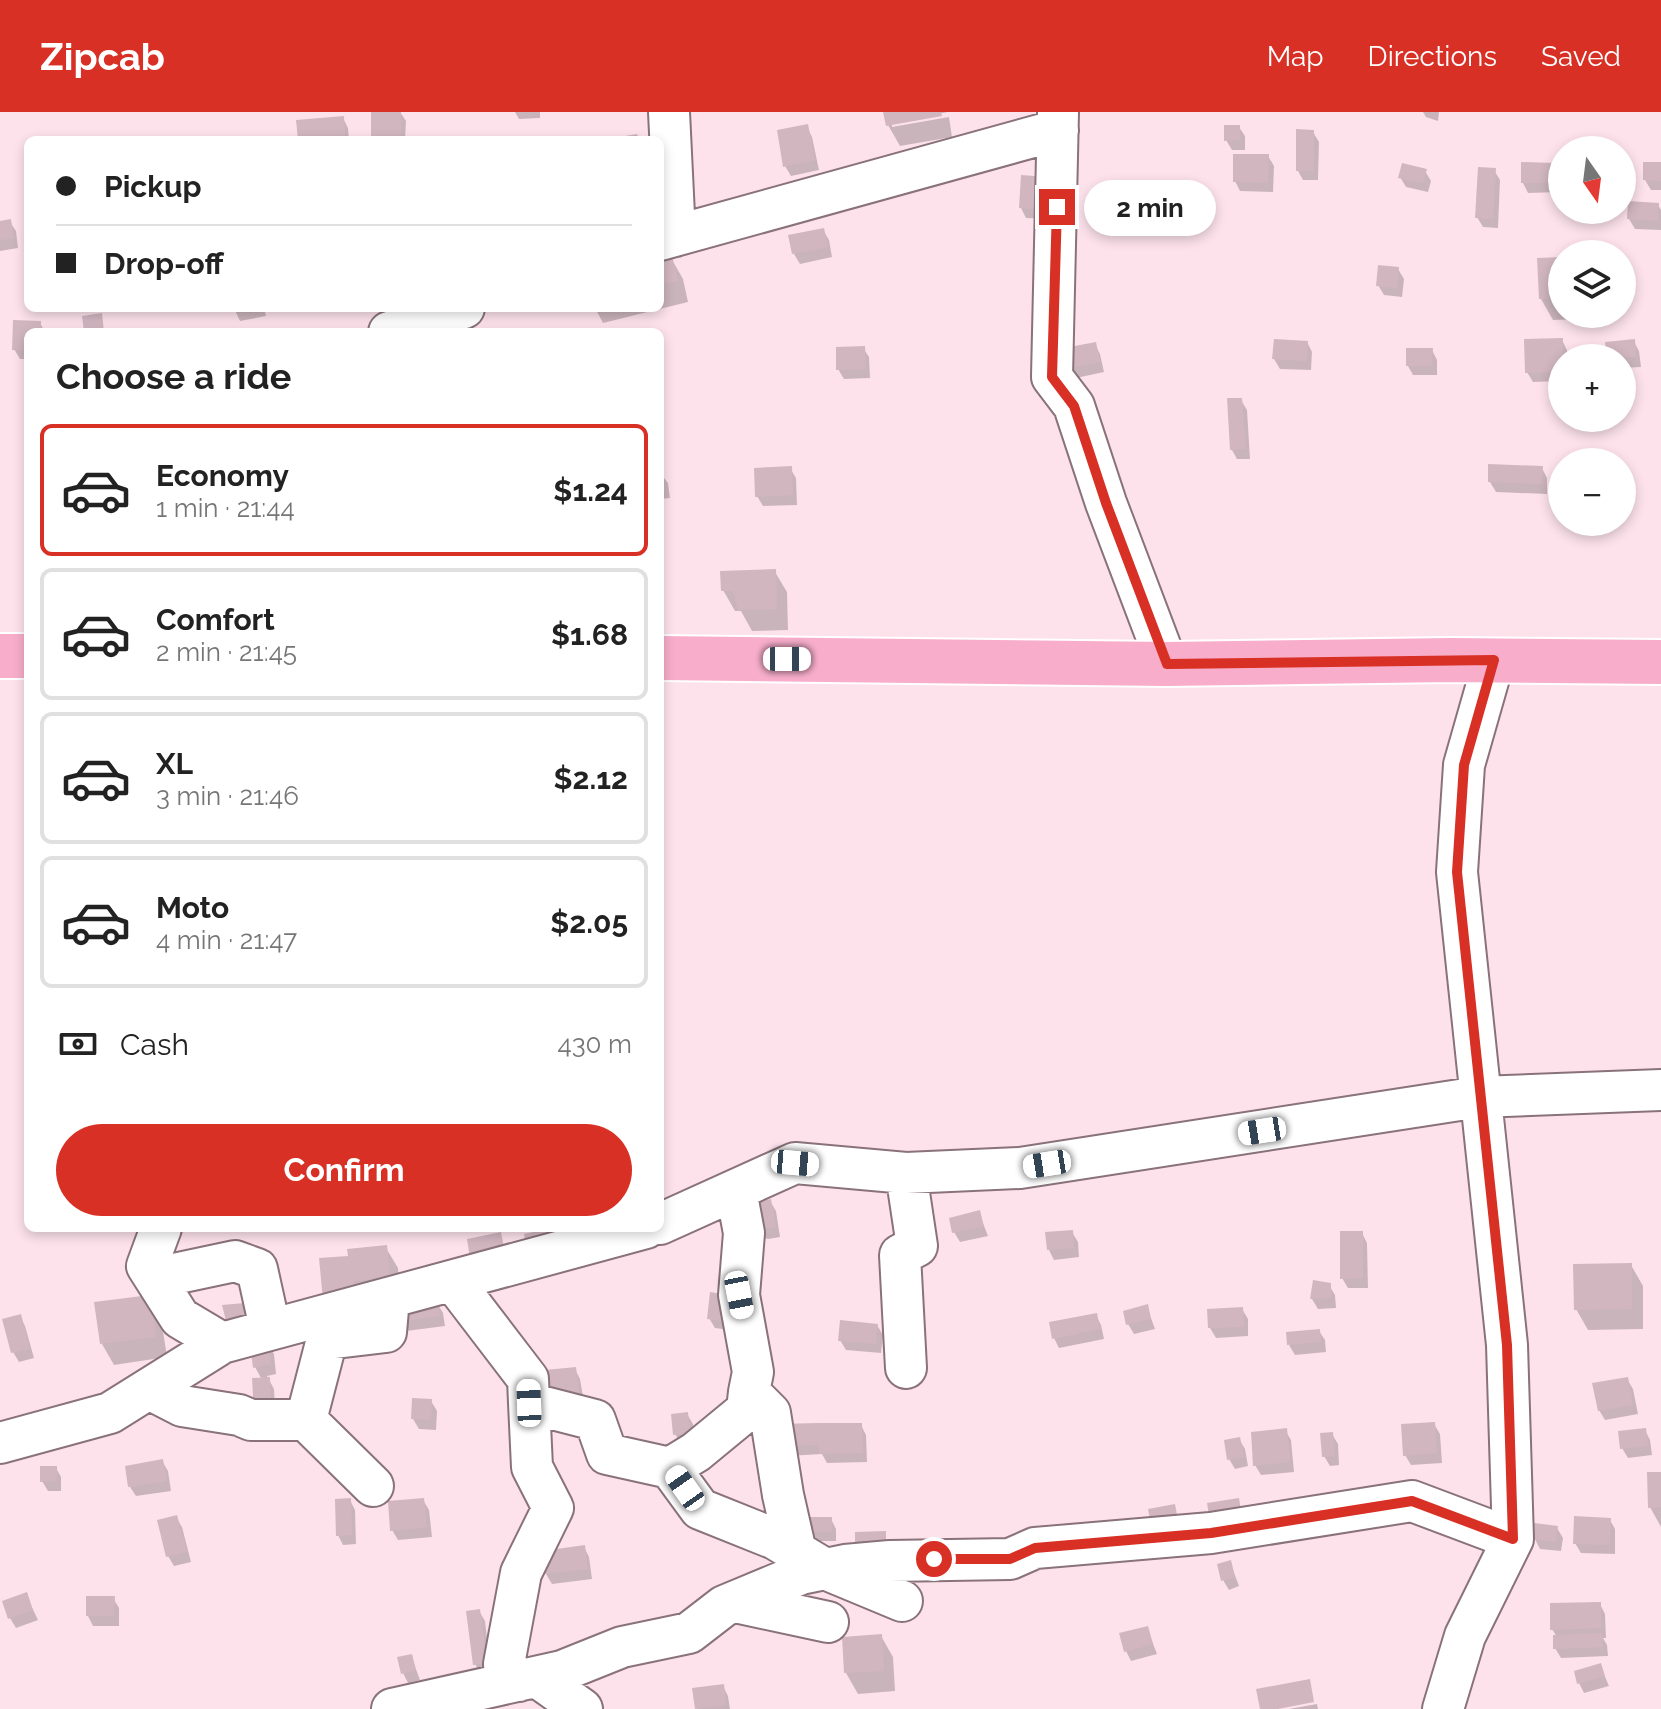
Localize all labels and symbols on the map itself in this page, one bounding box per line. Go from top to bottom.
north arrow [1548,136,1636,224]
callout: 2 min [1085,179,1217,235]
route end [1039,189,1075,225]
car [763,647,811,671]
car [1236,1115,1288,1147]
car [1021,1148,1073,1180]
car [770,1149,820,1177]
car [723,1269,755,1321]
car [516,1379,542,1427]
car [661,1461,709,1515]
route start [916,1541,952,1577]

